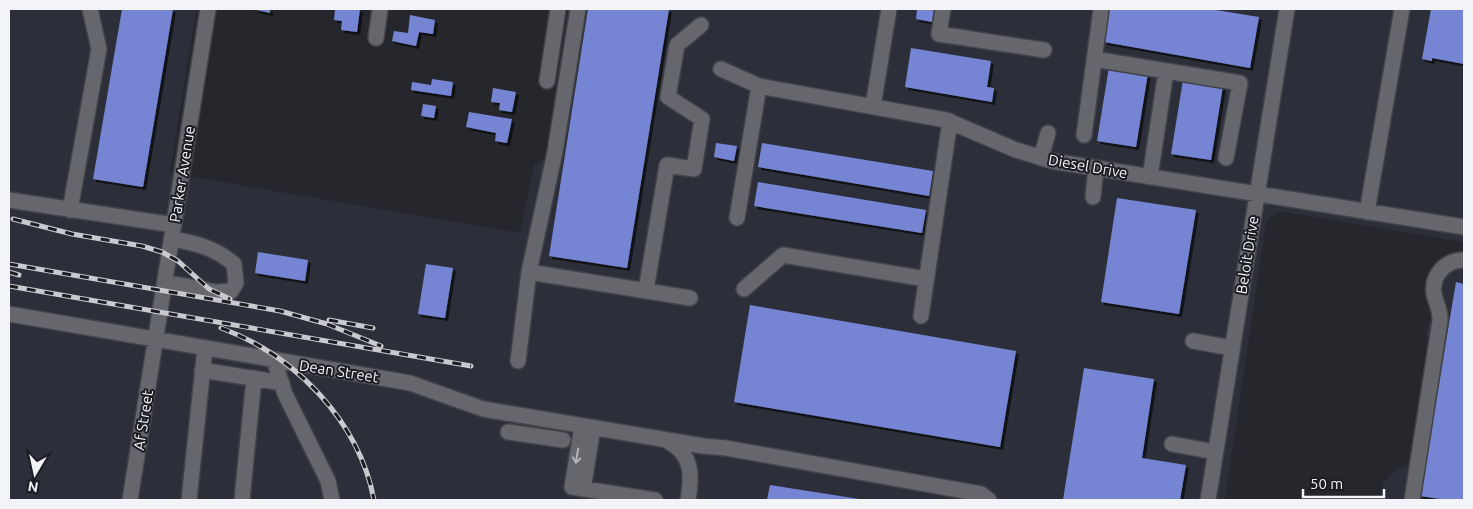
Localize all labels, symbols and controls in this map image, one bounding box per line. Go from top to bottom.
street label: Parker Avenue [166,125,198,223]
street label: Diesel Drive [1047,151,1129,181]
street label: Beloit Drive [1232,215,1262,295]
street label: Dean Street [298,356,380,386]
street label: Af Street [130,389,156,451]
one-way arrow [572,448,582,464]
north arrow [10,449,60,499]
scale bar [1303,466,1384,498]
text: 50 m [1310,475,1343,492]
text: N [27,478,39,496]

